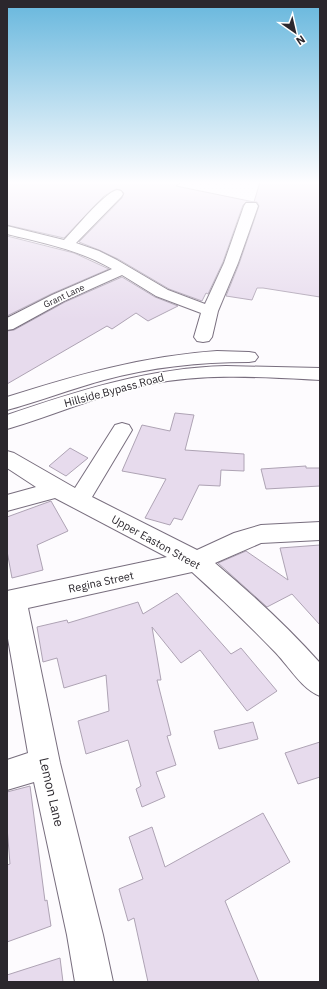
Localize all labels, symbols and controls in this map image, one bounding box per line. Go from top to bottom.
north arrow [275,12,315,52]
text: N [293,32,308,48]
street label: Grant Lane [41,281,86,310]
street label: Hillside Bypass Road [62,370,166,410]
street label: Upper Easton Street [109,512,203,572]
street label: Regina Street [67,568,135,596]
street label: Lemon Lane [35,756,68,828]

